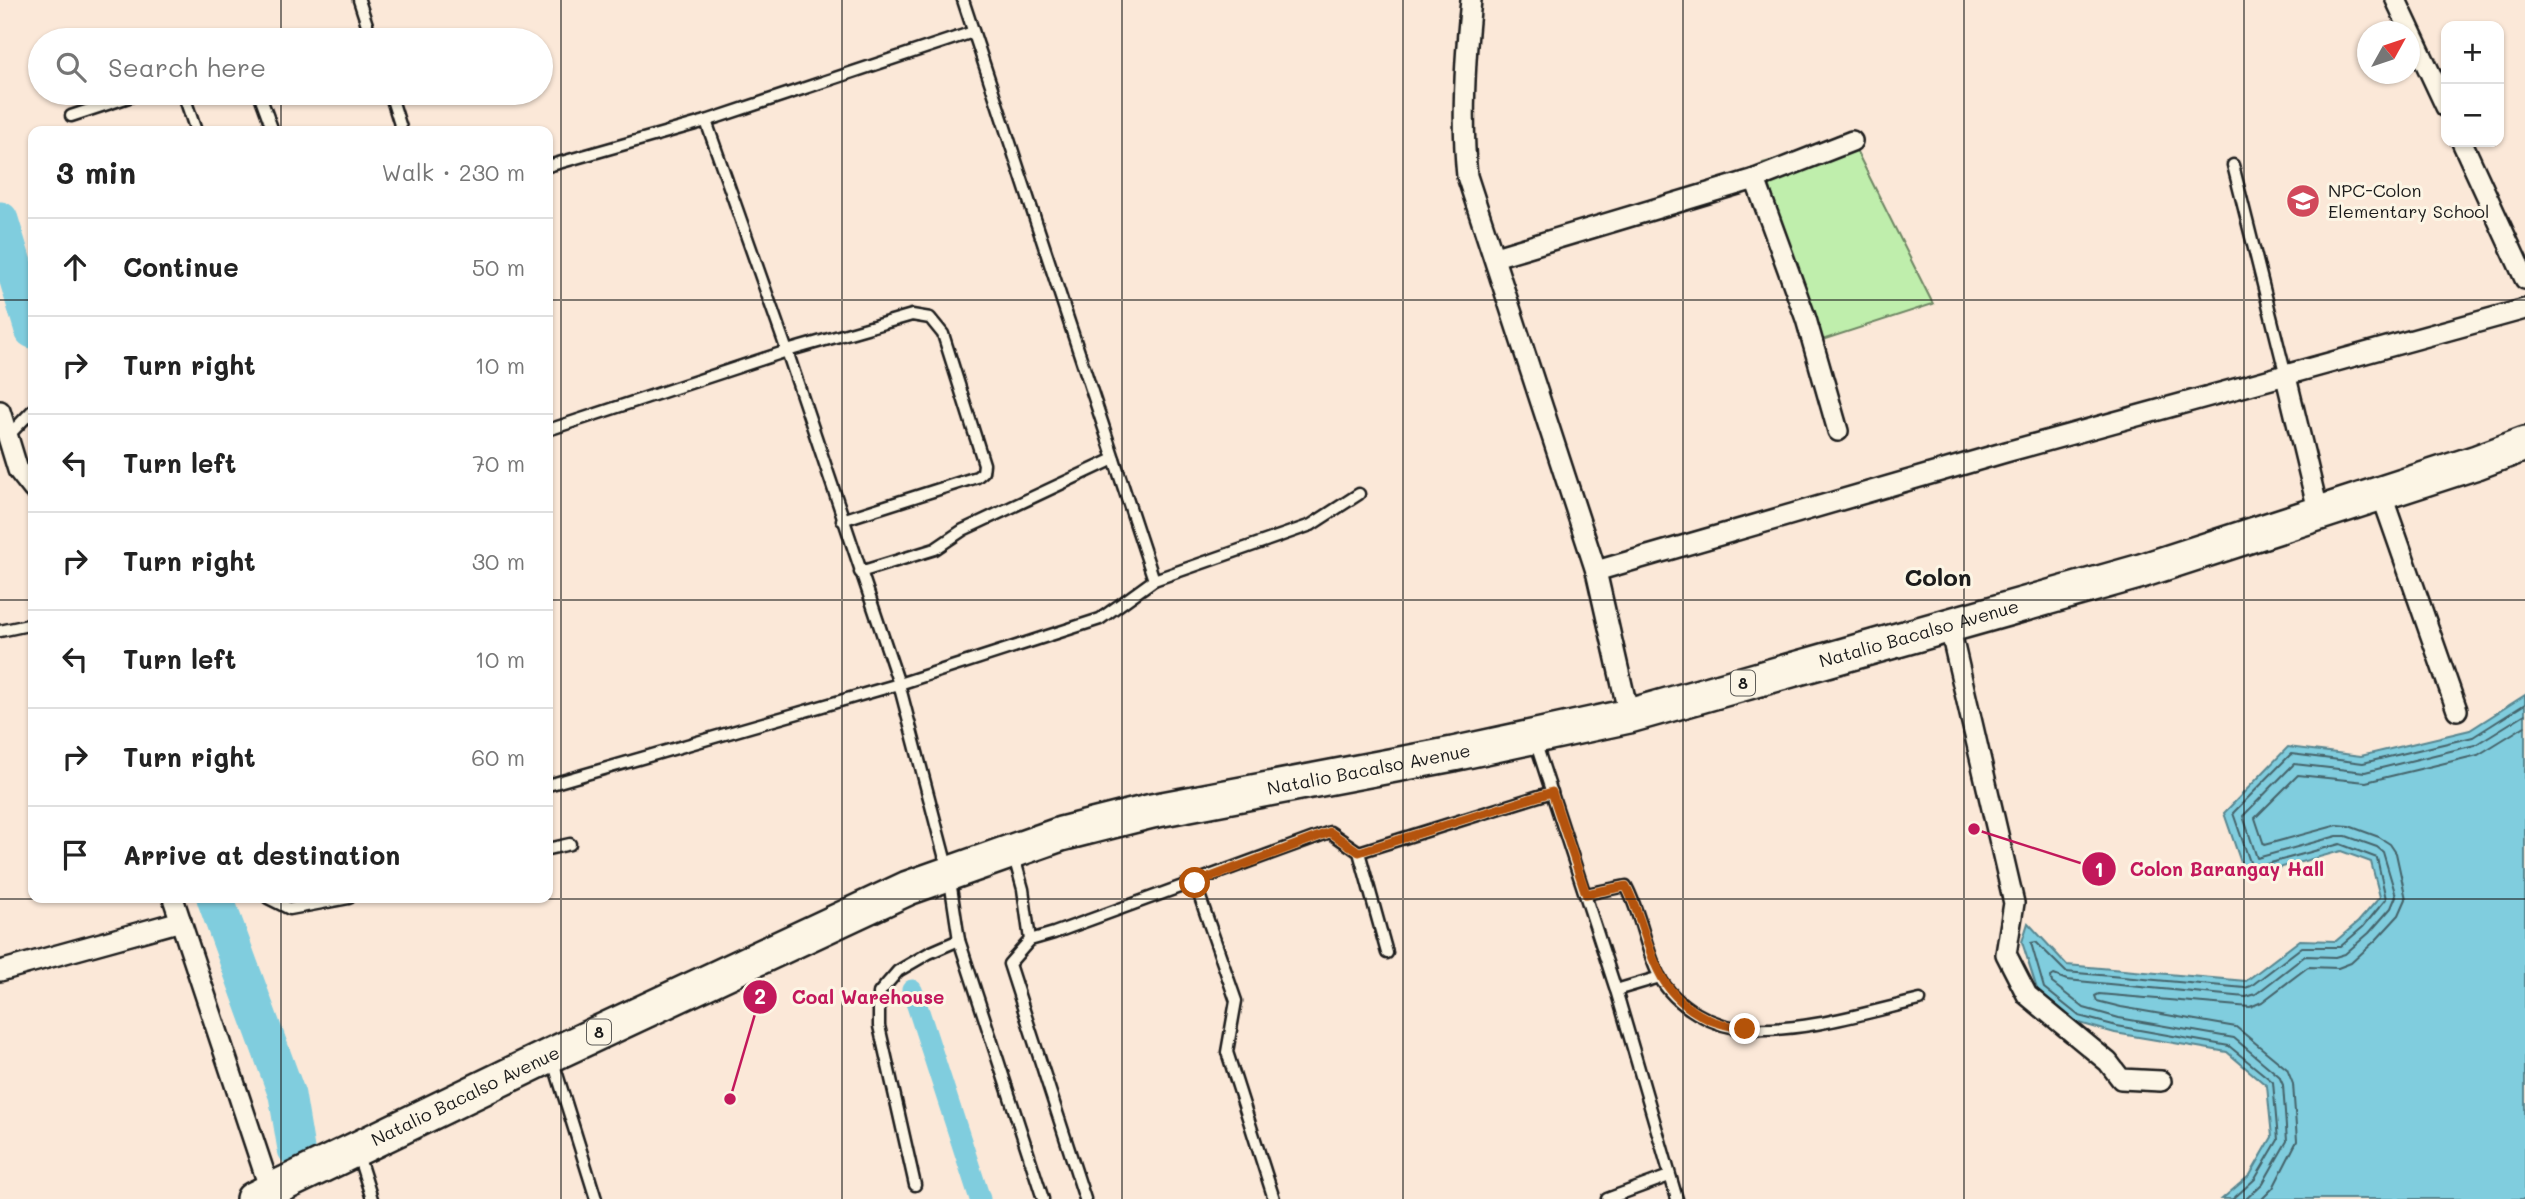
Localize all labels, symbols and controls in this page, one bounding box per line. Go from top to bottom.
north arrow [2357,21,2420,84]
map controls [2441,21,2504,147]
button: + [2441,21,2504,84]
search box [28,28,553,105]
icon: search [52,48,90,86]
text: Search here [108,50,266,84]
button: − [2441,84,2504,147]
text: 3 min [56,152,136,192]
text: Walk · 230 m [382,157,525,187]
place label: NPC-Colon Elementary School [2328,178,2490,223]
school or university icon: NPC-Colon Elementary School [2284,182,2322,220]
icon: ahead [56,248,94,286]
text: Continue [123,250,239,284]
text: 50 m [472,252,525,282]
icon: right [56,346,94,384]
text: Turn right [123,348,256,382]
text: 10 m [475,350,525,380]
icon: left [56,444,94,482]
text: Turn left [123,446,236,480]
text: 70 m [472,448,525,478]
icon: right [56,542,94,580]
text: Turn right [123,544,256,578]
text: 30 m [472,546,525,576]
district label: Colon [1904,561,1972,592]
street label: Natalio Bacalso Avenue [1816,593,2021,673]
icon: left [56,640,94,678]
text: Turn left [123,642,236,676]
text: 10 m [475,644,525,674]
road number: 8 [1731,670,1755,696]
icon: right [56,738,94,776]
street label: Natalio Bacalso Avenue [1265,738,1473,800]
text: Turn right [123,740,256,774]
text: 60 m [471,742,525,772]
icon: arrive [56,836,94,874]
text: Arrive at destination [123,838,400,872]
callout: Colon Barangay Hall [2081,849,2339,889]
text: 1 [2094,855,2104,882]
text: Colon Barangay Hall [2130,856,2324,881]
route start [1179,867,1210,898]
callout: Coal Warehouse [742,977,958,1017]
text: 2 [754,982,766,1009]
text: Coal Warehouse [792,984,944,1009]
route end [1729,1013,1760,1044]
road number: 8 [587,1020,611,1044]
street label: Natalio Bacalso Avenue [367,1040,563,1151]

